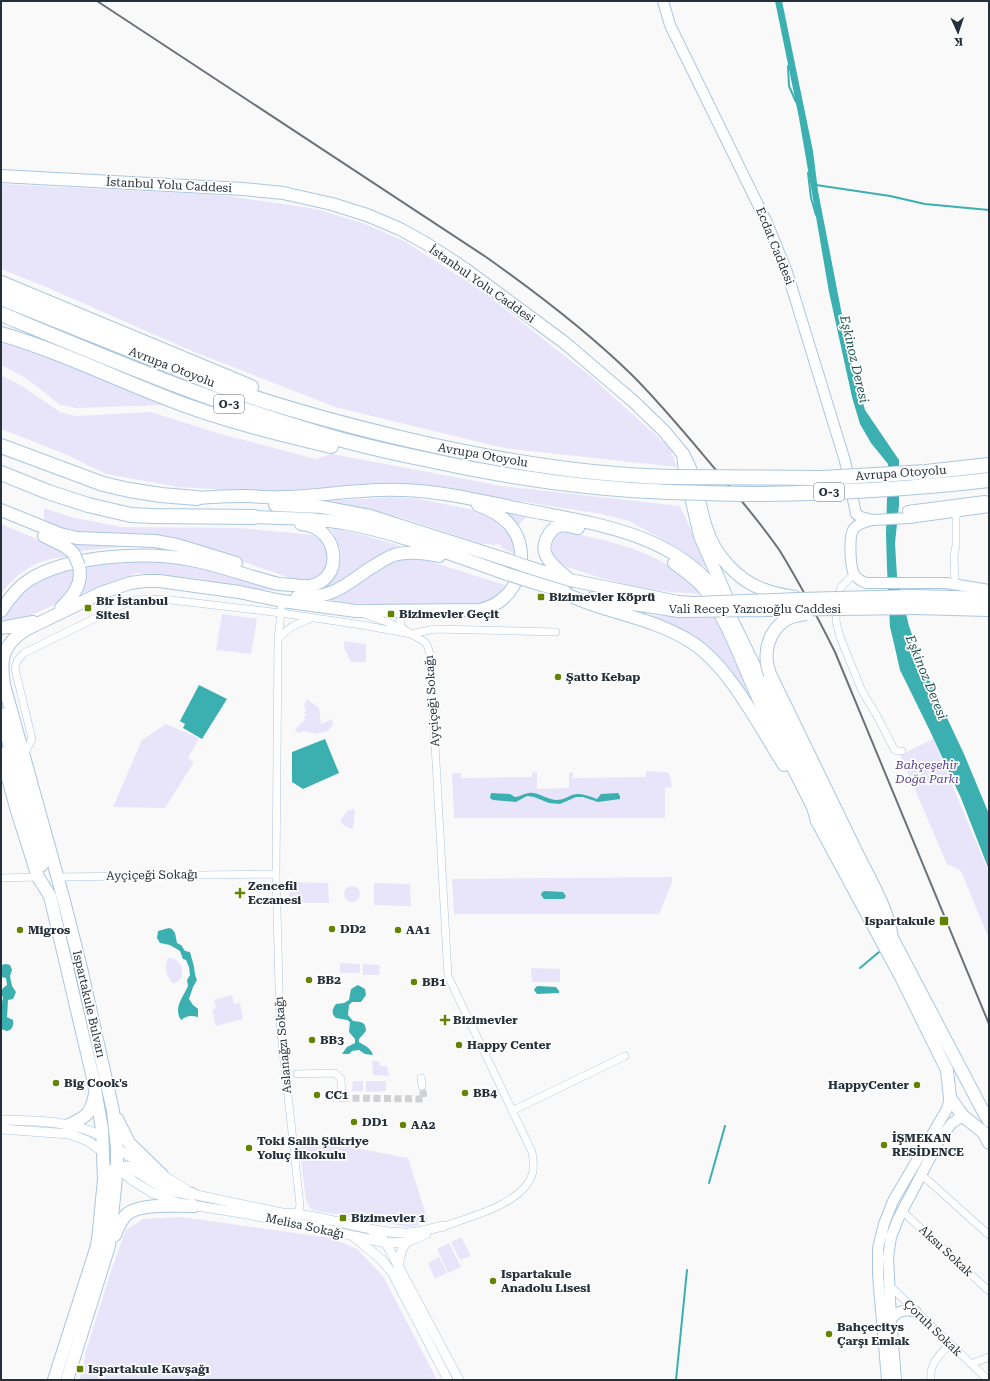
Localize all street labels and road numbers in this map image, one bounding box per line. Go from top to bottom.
street label: İstanbul Yolu Caddesi [106,175,232,195]
street label: Ecdat Caddesi [753,205,797,287]
street label: İstanbul Yolu Caddesi [426,242,538,326]
street label: Avrupa Otoyolu [127,344,218,390]
road number: O-3 [214,395,244,413]
street label: Avrupa Otoyolu [437,440,530,470]
street label: Avrupa Otoyolu [855,463,947,483]
road number: O-3 [814,483,844,501]
street label: Vali Recep Yazıcıoğlu Caddesi [669,602,841,616]
street label: Ayçiçeği Sokağı [422,655,442,747]
street label: Ayçiçeği Sokağı [106,867,198,883]
street label: Ispartakule Bulvarı [70,949,108,1059]
street label: Aslanağzı Sokağı [272,996,294,1094]
street label: Melisa Sokağı [264,1211,346,1241]
street label: Aksu Sokak [916,1223,976,1280]
street label: Çoruh Sokak [901,1297,965,1360]

